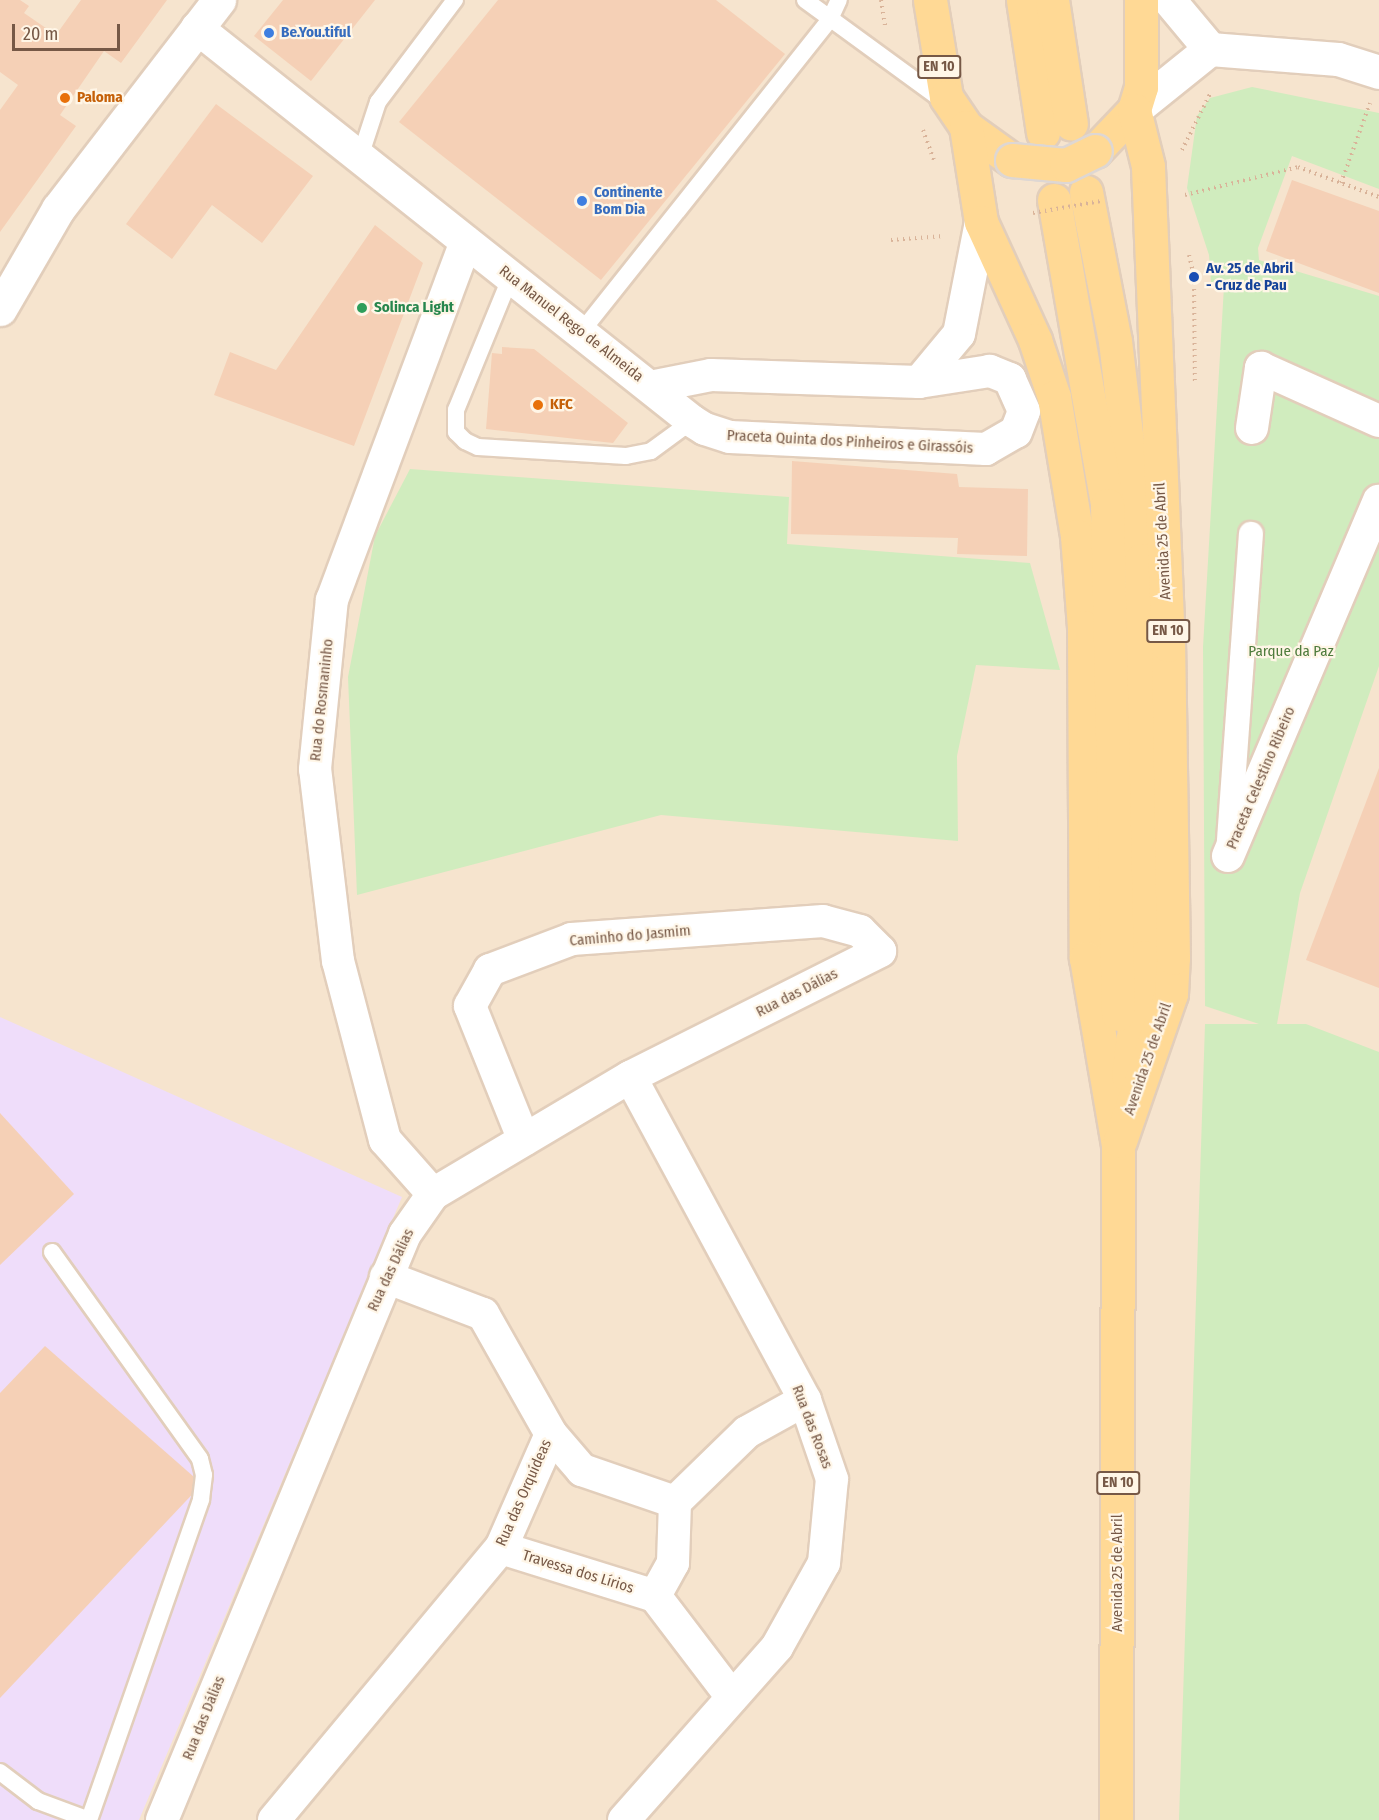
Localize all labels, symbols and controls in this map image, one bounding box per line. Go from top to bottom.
scale bar [15,12,123,50]
text: 20 m [23,23,58,45]
place label: Be.You.tiful [281,24,351,42]
marker: Be.You.tiful [262,26,276,40]
road number: EN 10 [916,56,962,78]
place label: Paloma [77,89,123,107]
marker: Paloma [58,91,72,105]
place label: Continente Bom Dia [594,183,663,218]
marker: Continente Bom Dia [575,194,589,208]
place label: Av. 25 de Abril - Cruz de Pau [1206,259,1293,294]
street label: Rua Manuel Rego de Almeida [495,262,647,386]
marker: Av. 25 de Abril - Cruz de Pau [1187,270,1201,284]
place label: Solinca Light [374,299,454,317]
marker: Solinca Light [355,301,369,315]
place label: KFC [550,396,573,414]
marker: KFC [531,398,545,412]
street label: Praceta Quinta dos Pinheiros e Girassóis [726,427,974,457]
street label: Avenida 25 de Abril [1151,482,1175,600]
road number: EN 10 [1146,620,1190,642]
street label: Rua do Rosmaninho [307,638,337,762]
park label: Parque da Paz [1248,643,1334,661]
street label: Praceta Celestino Ribeiro [1223,704,1299,852]
street label: Caminho do Jasmim [569,922,691,950]
street label: Rua das Dálias [753,965,841,1021]
street label: Avenida 25 de Abril [1120,1001,1176,1117]
street label: Rua das Dálias [364,1226,418,1314]
street label: Rua das Rosas [788,1383,836,1471]
street label: Rua das Orquídeas [492,1437,556,1549]
road number: EN 10 [1096,1472,1140,1494]
street label: Avenida 25 de Abril [1109,1514,1127,1632]
street label: Travessa dos Lírios [520,1547,636,1597]
street label: Rua das Dálias [179,1673,229,1763]

